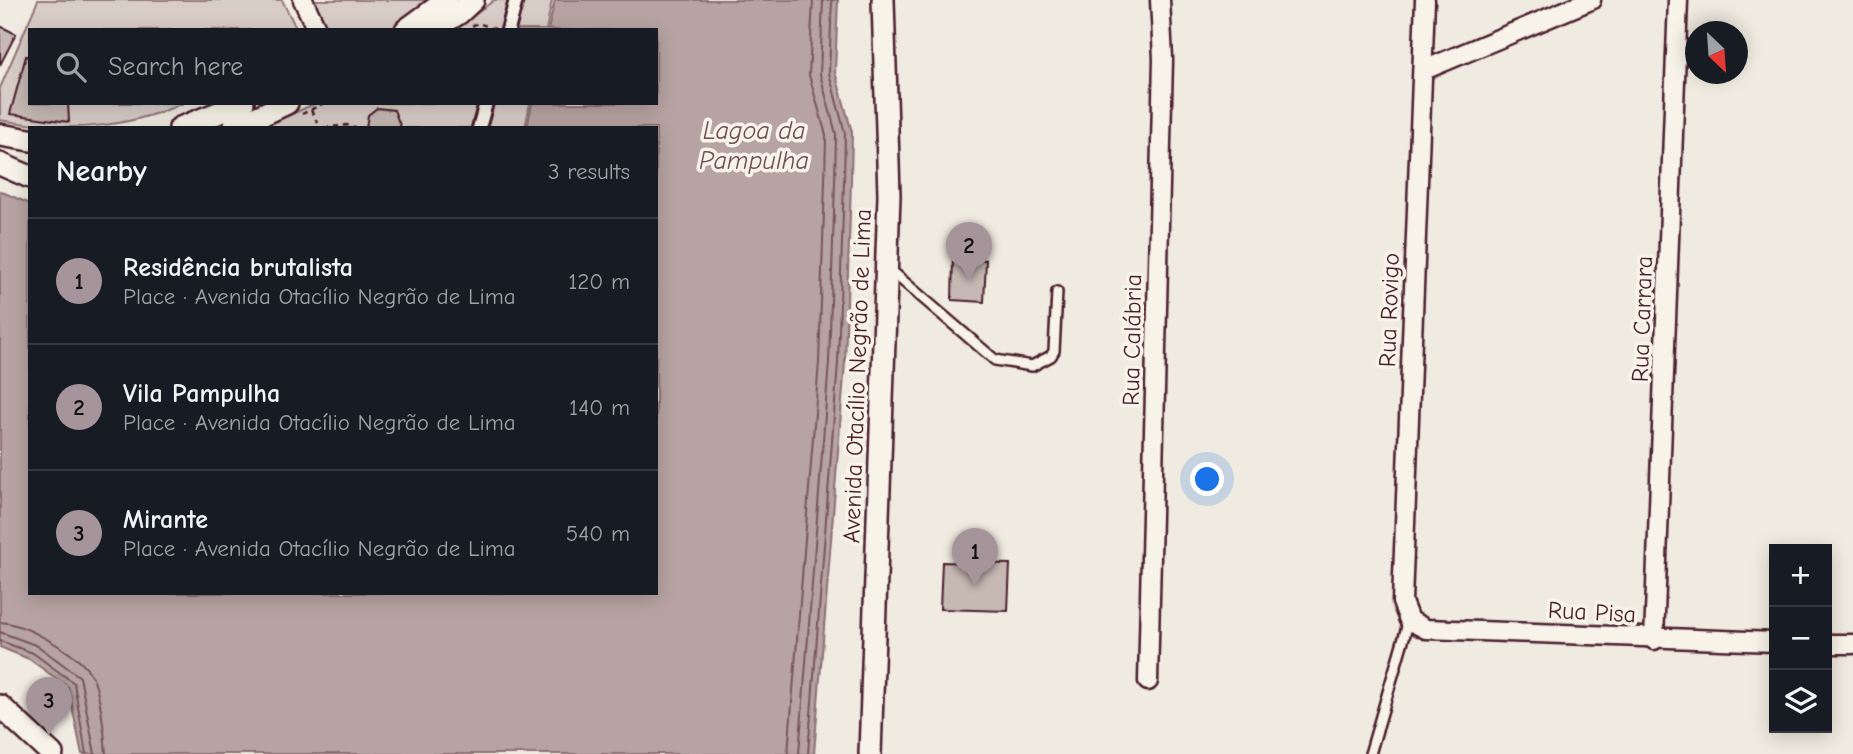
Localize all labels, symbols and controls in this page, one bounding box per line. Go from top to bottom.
north arrow [1685,21,1748,84]
search box [28,28,658,105]
icon: search [52,48,90,86]
text: Search here [108,52,243,82]
water label: Lagoa da Pampulha [699,116,809,176]
text: Nearby [56,154,147,189]
text: 3 results [548,158,630,185]
street label: Avenida Otacílio Negrão de Lima [837,208,877,544]
pin: 2 [946,222,992,280]
street label: Rua Rovigo [1373,252,1405,368]
text: Residência brutalista [123,253,353,283]
street label: Rua Carrara [1626,255,1658,383]
text: 1 [74,268,84,295]
text: 120 m [568,268,630,295]
street label: Rua Calábria [1117,274,1147,406]
text: Place · Avenida Otacílio Negrão de Lima [123,283,516,310]
text: Vila Pampulha [123,379,280,409]
text: 2 [73,394,85,421]
text: 140 m [569,394,630,421]
text: Place · Avenida Otacílio Negrão de Lima [123,409,516,436]
your location [1190,462,1224,496]
text: Mirante [123,505,208,535]
text: 3 [73,520,85,547]
text: 540 m [566,520,630,547]
pin: 1 [952,528,998,586]
text: Place · Avenida Otacílio Negrão de Lima [123,535,516,562]
map controls [1769,544,1832,733]
button: + [1769,544,1832,607]
street label: Rua Pisa [1547,596,1637,628]
button: − [1769,607,1832,670]
button: layers [1769,670,1832,733]
pin: 3 [26,677,72,735]

